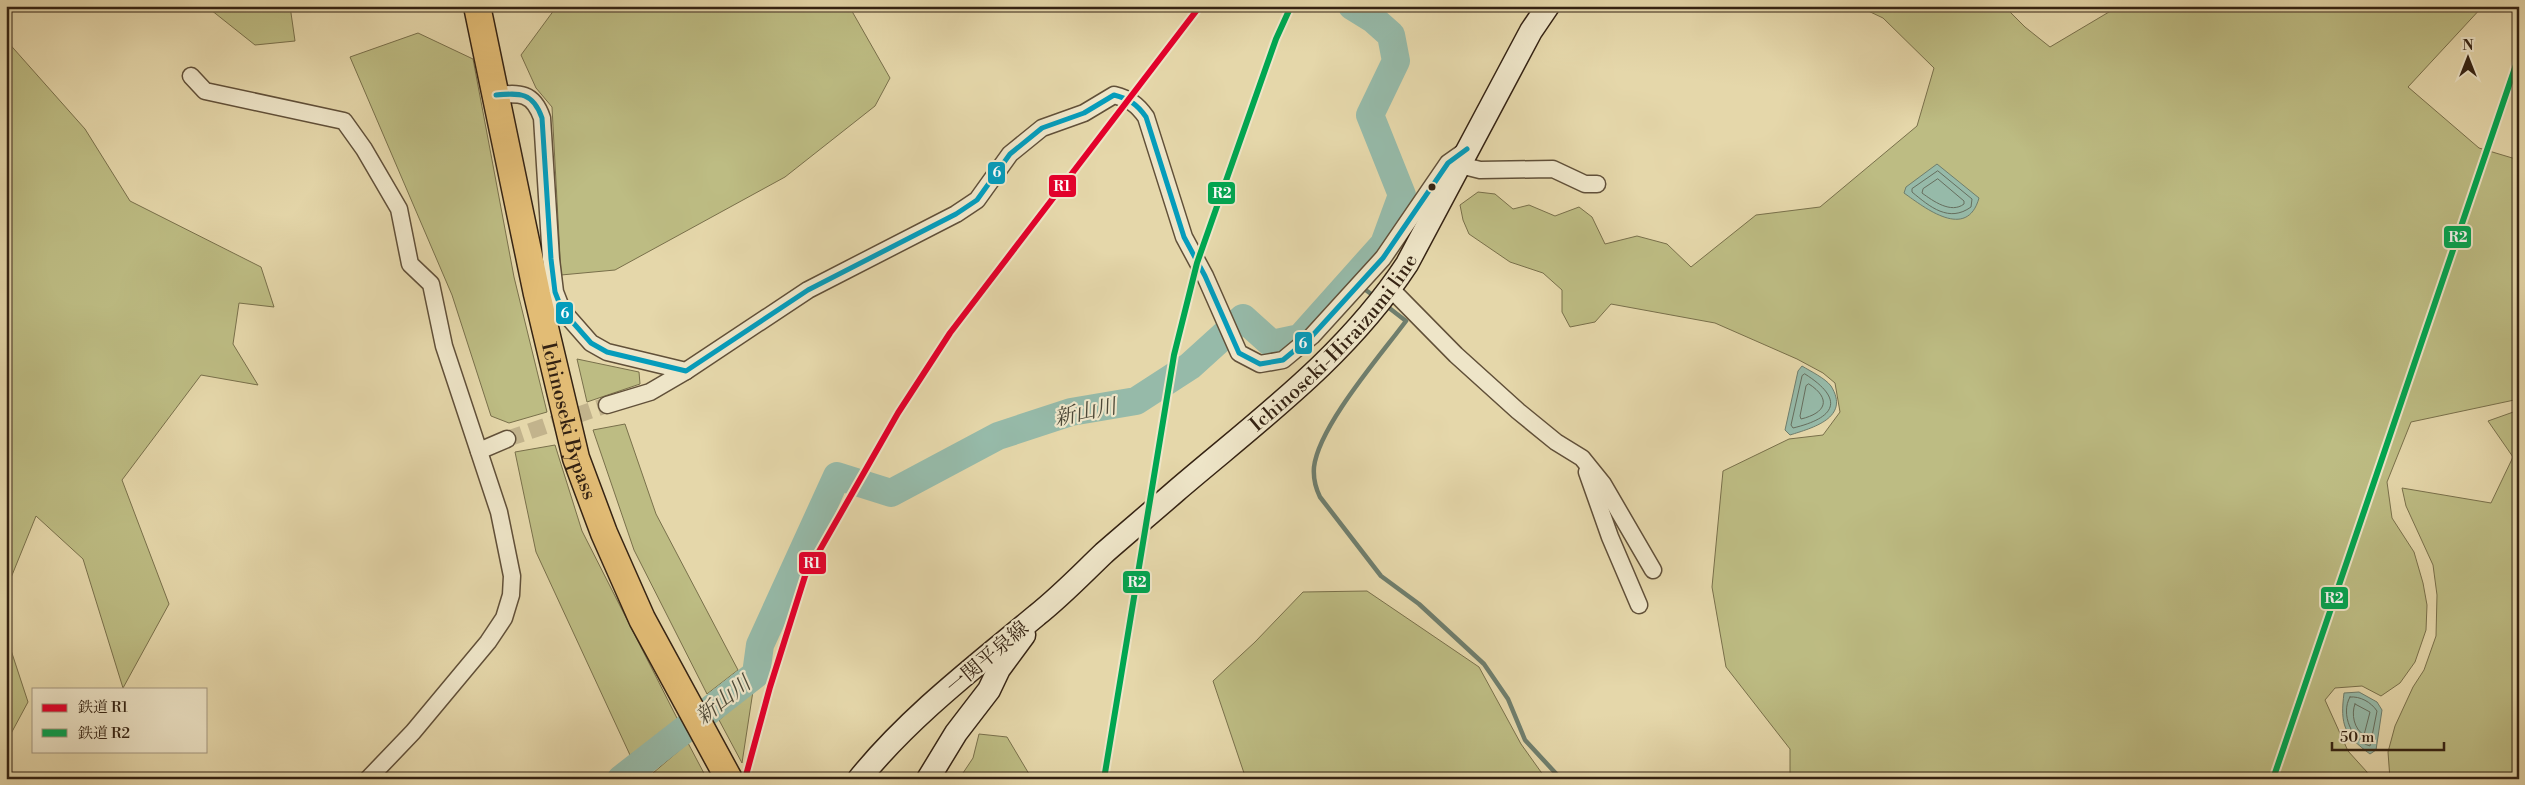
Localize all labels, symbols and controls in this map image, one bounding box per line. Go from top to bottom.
north arrow [2442,32,2492,82]
text: N [2462,37,2474,55]
line badge: 6 [987,161,1006,185]
text: 6 [993,164,1002,182]
line badge: R1 [1048,174,1077,198]
text: R1 [1053,178,1071,196]
line badge: R2 [1207,181,1236,205]
unlabelled marker [1427,182,1437,192]
text: R2 [1212,185,1232,203]
line badge: R2 [2443,225,2472,249]
text: R2 [2448,229,2468,247]
street label: Ichinoseki-Hiraizumi line [1245,250,1424,438]
line badge: 6 [555,301,574,325]
text: 6 [561,305,570,323]
line badge: 6 [1294,331,1313,355]
text: 6 [1299,335,1308,353]
street label: Ichinoseki Bypass [535,340,601,503]
water label: 新山川 [1052,393,1121,432]
line badge: R1 [798,551,827,575]
text: R1 [803,555,821,573]
line badge: R2 [1122,570,1151,594]
text: R2 [1127,574,1147,592]
line badge: R2 [2320,586,2349,610]
text: R2 [2324,590,2344,608]
street label: 一関平泉線 [942,616,1034,700]
water label: 新山川 [691,670,758,730]
legend [32,688,208,752]
text: 鉄道 R1 [78,698,128,717]
scale bar [2332,720,2445,752]
text: 鉄道 R2 [78,724,130,743]
text: 50 m [2340,728,2374,747]

